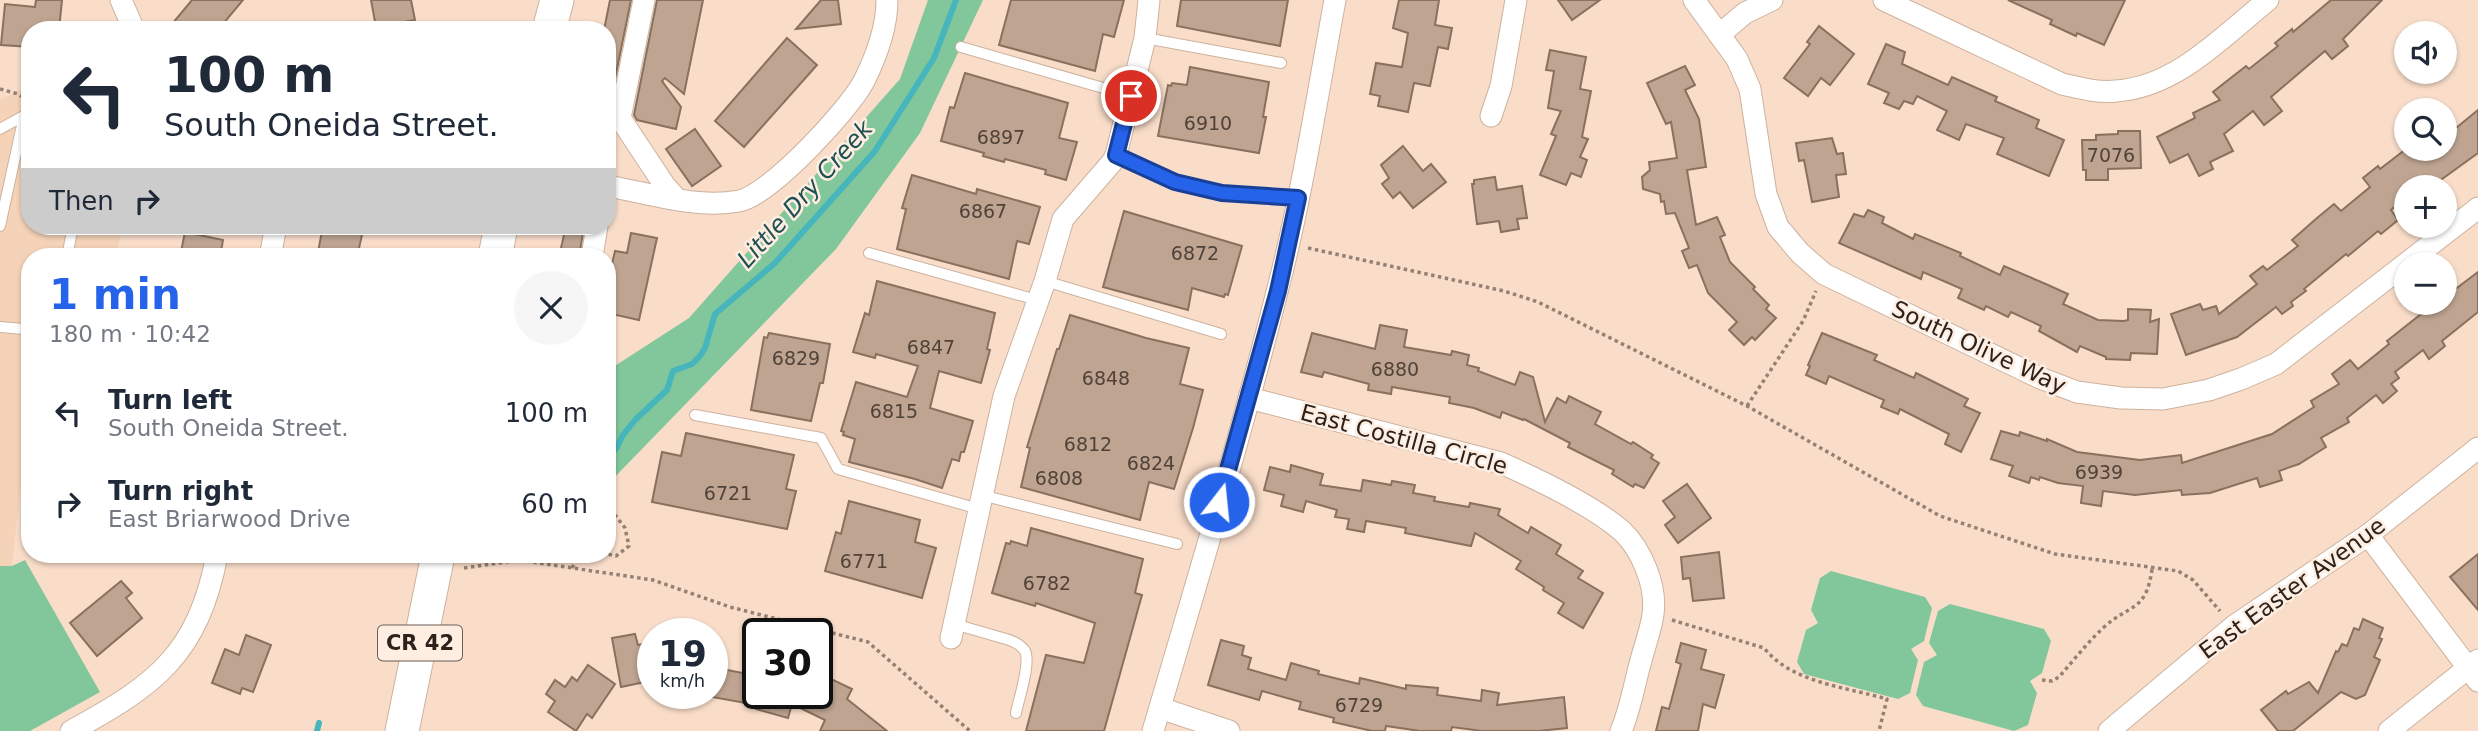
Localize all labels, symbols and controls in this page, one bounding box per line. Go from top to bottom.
map controls [2394,21,2457,315]
button: sound [2394,21,2457,84]
text: 100 m [164,47,334,104]
icon: left [49,49,140,140]
pin [1101,66,1161,126]
icon: arrive [1112,77,1150,115]
button: search [2394,98,2457,161]
text: South Oneida Street. [164,106,499,144]
house number: 6910 [1184,112,1232,134]
water label: Little Dry Creek [732,114,879,273]
house number: 6897 [977,126,1025,148]
house number: 7076 [2087,144,2135,166]
button: + [2394,175,2457,238]
icon: right [128,182,166,220]
text: Then [49,186,114,216]
house number: 6867 [959,200,1007,222]
house number: 6872 [1171,242,1219,264]
button: − [2394,252,2457,315]
text: 1 min [49,270,181,319]
button: close [514,271,588,345]
street label: South Olive Way [1888,295,2070,399]
text: 180 m · 10:42 [49,321,211,347]
house number: 6847 [907,336,955,358]
house number: 6829 [772,347,820,369]
house number: 6880 [1371,358,1419,380]
house number: 6848 [1082,367,1130,389]
text: Turn left [108,385,232,415]
icon: left [49,394,87,432]
text: 100 m [505,398,588,428]
street label: East Costilla Circle [1298,399,1510,479]
house number: 6815 [870,400,918,422]
text: South Oneida Street. [108,415,349,441]
house number: 6812 [1064,433,1112,455]
house number: 6824 [1127,452,1175,474]
house number: 6939 [2075,461,2123,483]
position arrow [1182,465,1256,539]
house number: 6808 [1035,467,1083,489]
text: Turn right [108,476,253,506]
house number: 6721 [704,482,752,504]
icon: right [49,485,87,523]
text: 60 m [521,489,588,519]
text: East Briarwood Drive [108,506,350,532]
street label: East Easter Avenue [2194,512,2390,664]
house number: 6771 [840,550,888,572]
house number: 6782 [1023,572,1071,594]
speed limit sign: 30 [742,618,833,709]
road number: CR 42 [378,626,462,660]
text: 19 [658,634,707,674]
text: km/h [660,670,705,691]
house number: 6729 [1335,694,1383,716]

